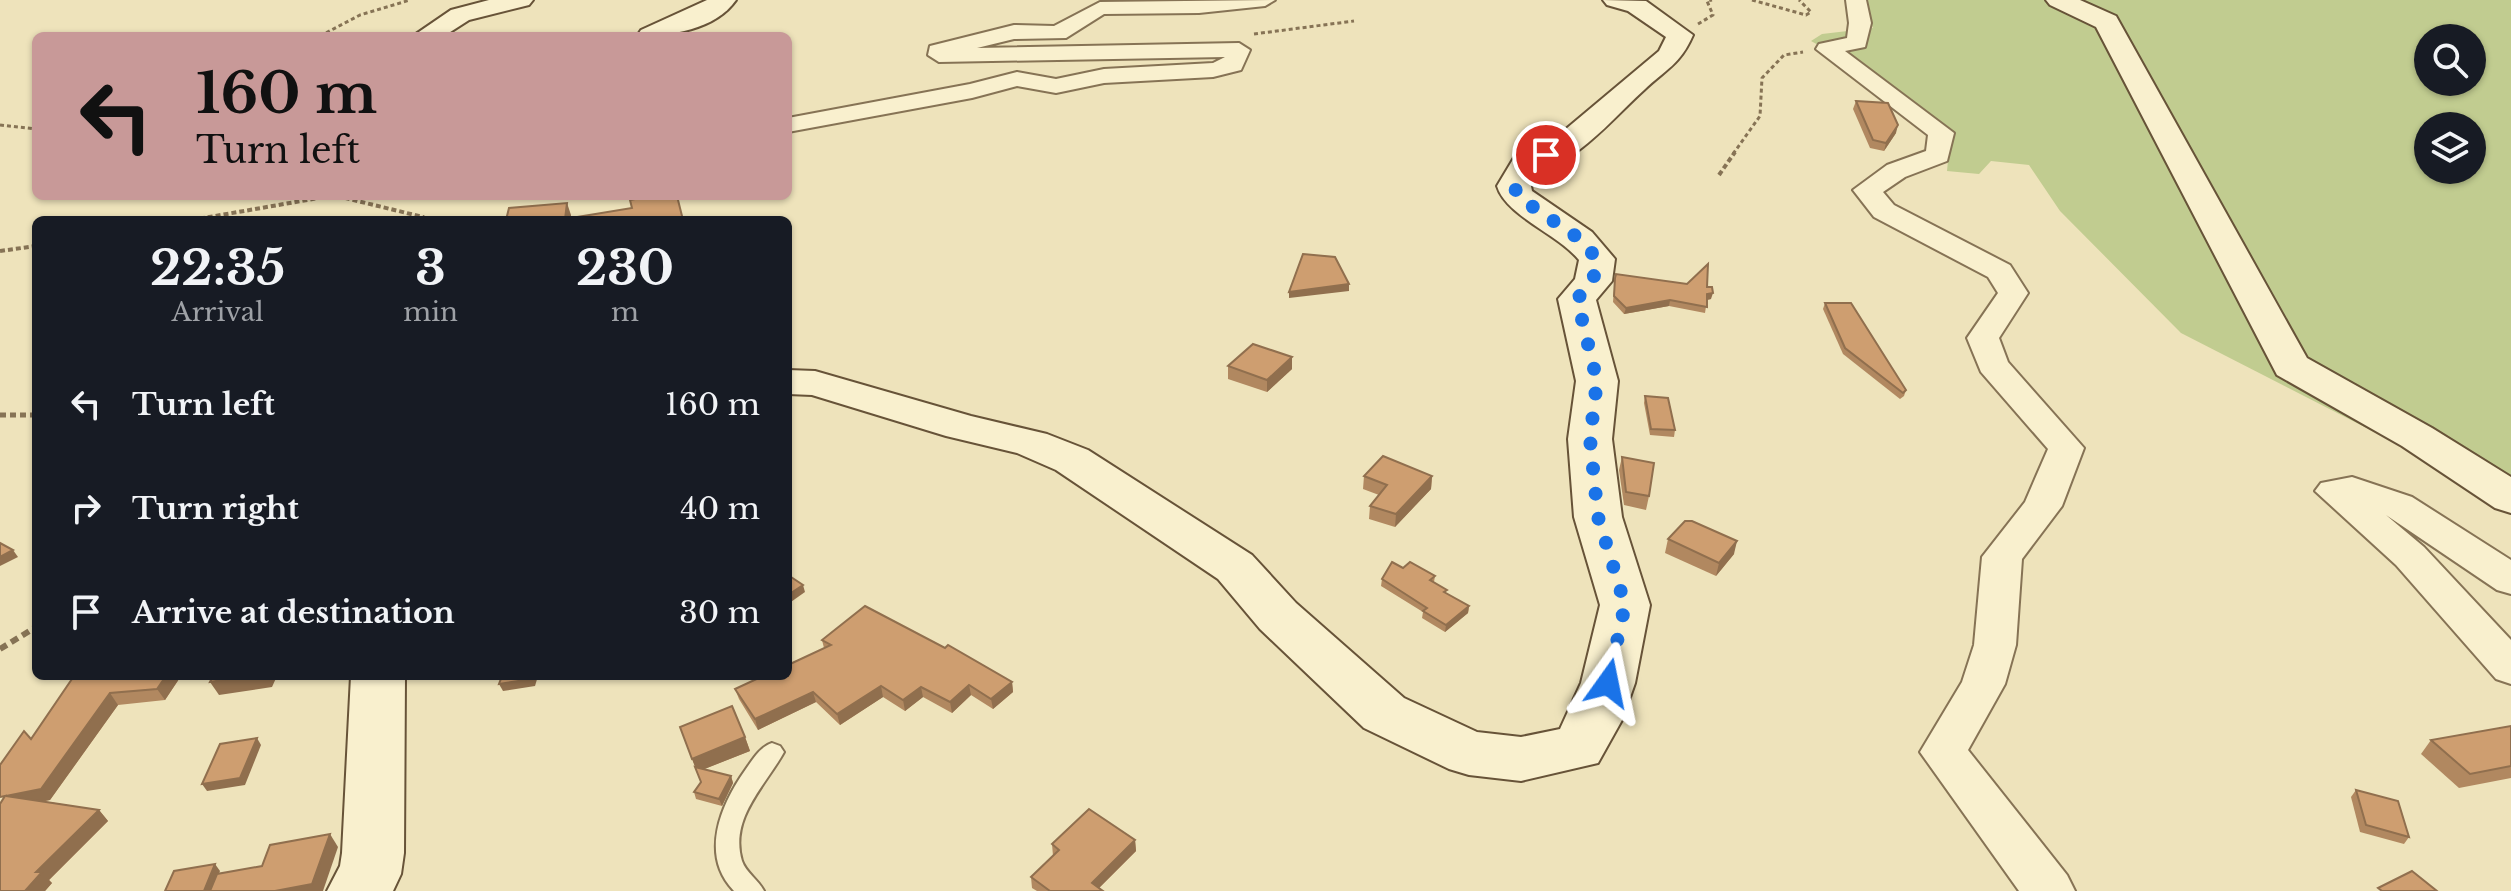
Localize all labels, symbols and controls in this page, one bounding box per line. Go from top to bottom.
map controls [2414,24,2486,184]
button: search [2414,24,2486,96]
text: 160 m [196,59,377,128]
icon: left [64,64,168,168]
button: layers [2414,112,2486,184]
pin [1512,121,1580,189]
text: Turn left [196,128,360,173]
icon: arrive [1524,133,1568,177]
text: 22:35 [150,238,285,298]
text: 3 [415,238,446,298]
text: 230 [576,238,674,298]
text: Arrival [172,296,264,328]
text: min [403,296,458,328]
text: m [611,296,639,328]
icon: left [64,382,108,426]
text: Turn left [132,386,275,423]
text: 160 m [665,386,760,423]
icon: right [64,486,108,530]
text: Turn right [132,490,299,527]
text: 40 m [680,490,760,527]
icon: arrive [64,590,108,634]
text: Arrive at destination [132,594,455,631]
text: 30 m [679,594,760,631]
position arrow [1566,641,1650,725]

